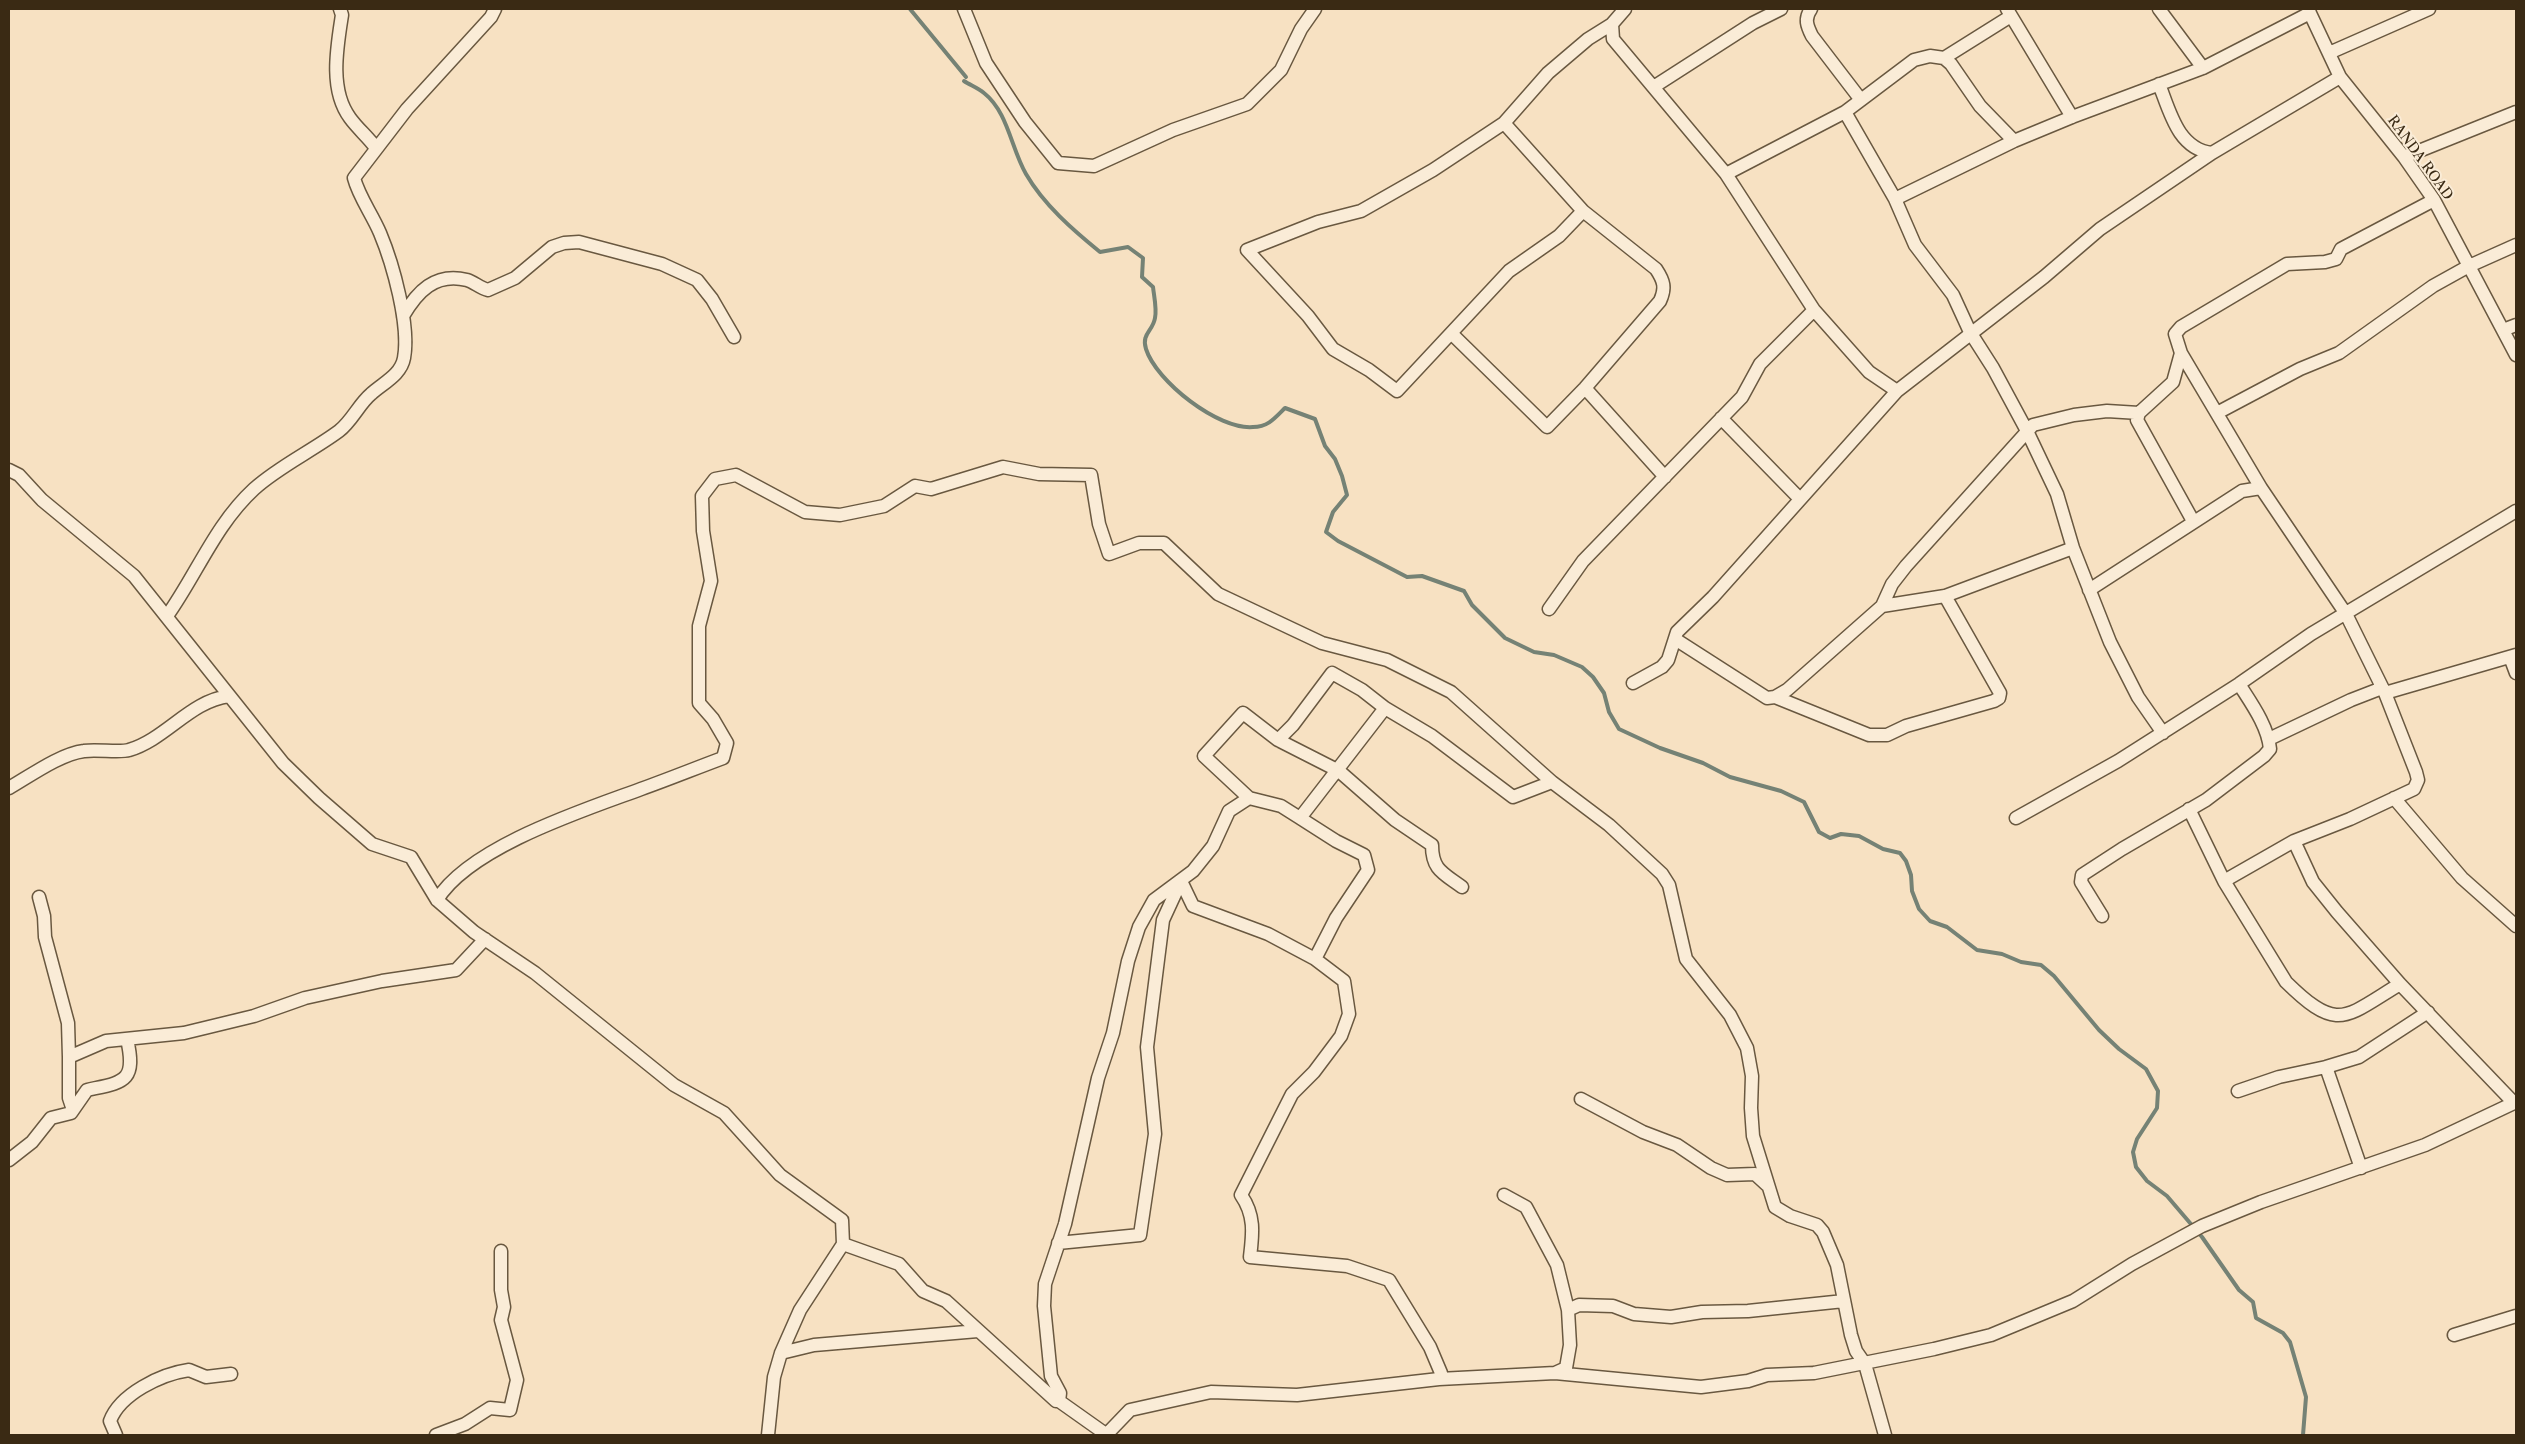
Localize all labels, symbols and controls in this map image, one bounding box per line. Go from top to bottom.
street label: RANDA ROAD [2384,113,2456,203]

